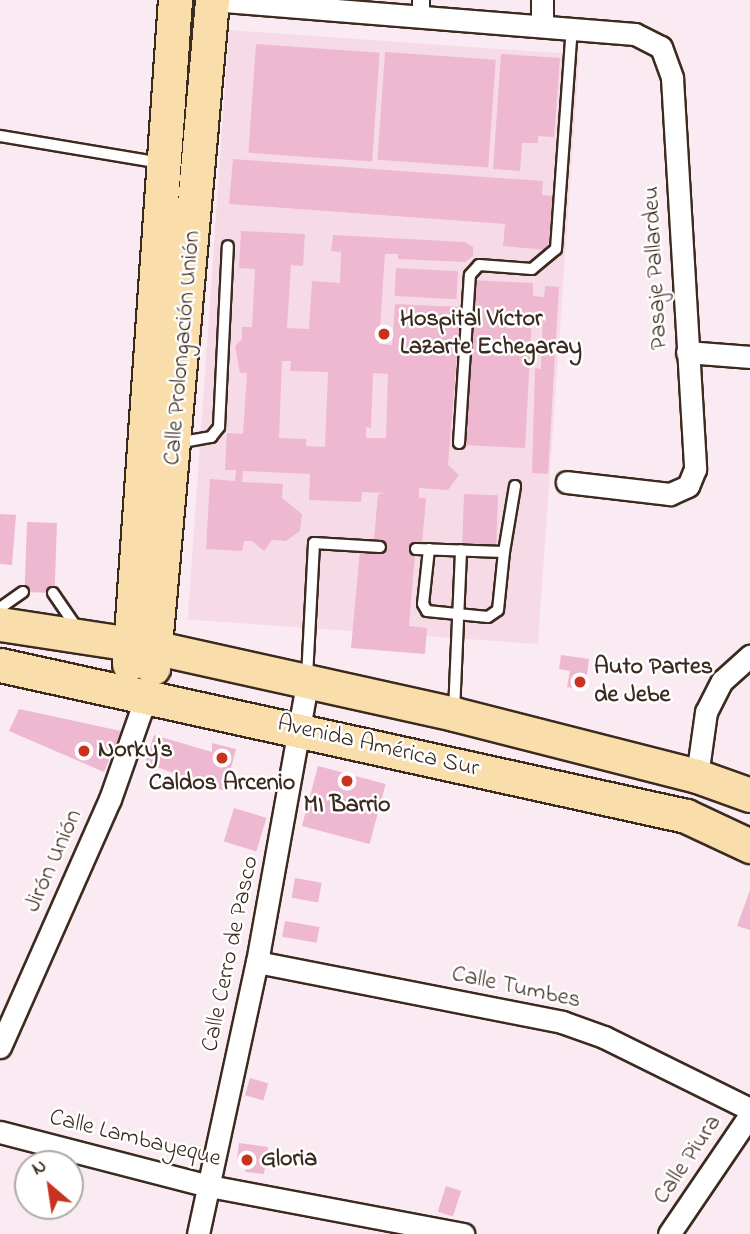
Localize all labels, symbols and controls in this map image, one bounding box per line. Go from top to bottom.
street label: Pasaje Pallardeu [637,185,675,351]
street label: Calle Prolongación Unión [158,229,208,467]
place label: Hospital Víctor Lazarte Echegaray [400,306,582,362]
marker: Hospital Víctor Lazarte Echegaray [374,324,394,344]
place label: Auto Partes de Jebe [594,654,713,710]
marker: Auto Partes de Jebe [572,674,588,690]
street label: Avenida América Sur [274,710,482,784]
place label: Norky's [98,737,173,765]
marker: Norky's [76,743,92,759]
marker: Caldos Arcenio [214,750,230,766]
place label: Caldos Arcenio [149,770,295,798]
marker: MI Barrio [339,773,355,789]
place label: MI Barrio [304,792,390,820]
street label: Jirón Unión [19,805,89,917]
street label: Calle Cerro de Pasco [196,854,266,1054]
street label: Calle Tumbes [449,960,583,1016]
street label: Calle Lambayeque [46,1104,224,1174]
street label: Calle Piura [648,1110,728,1210]
place label: Gloria [261,1146,317,1174]
north arrow [14,1150,84,1220]
marker: Gloria [239,1152,255,1168]
text: N [27,1153,52,1183]

